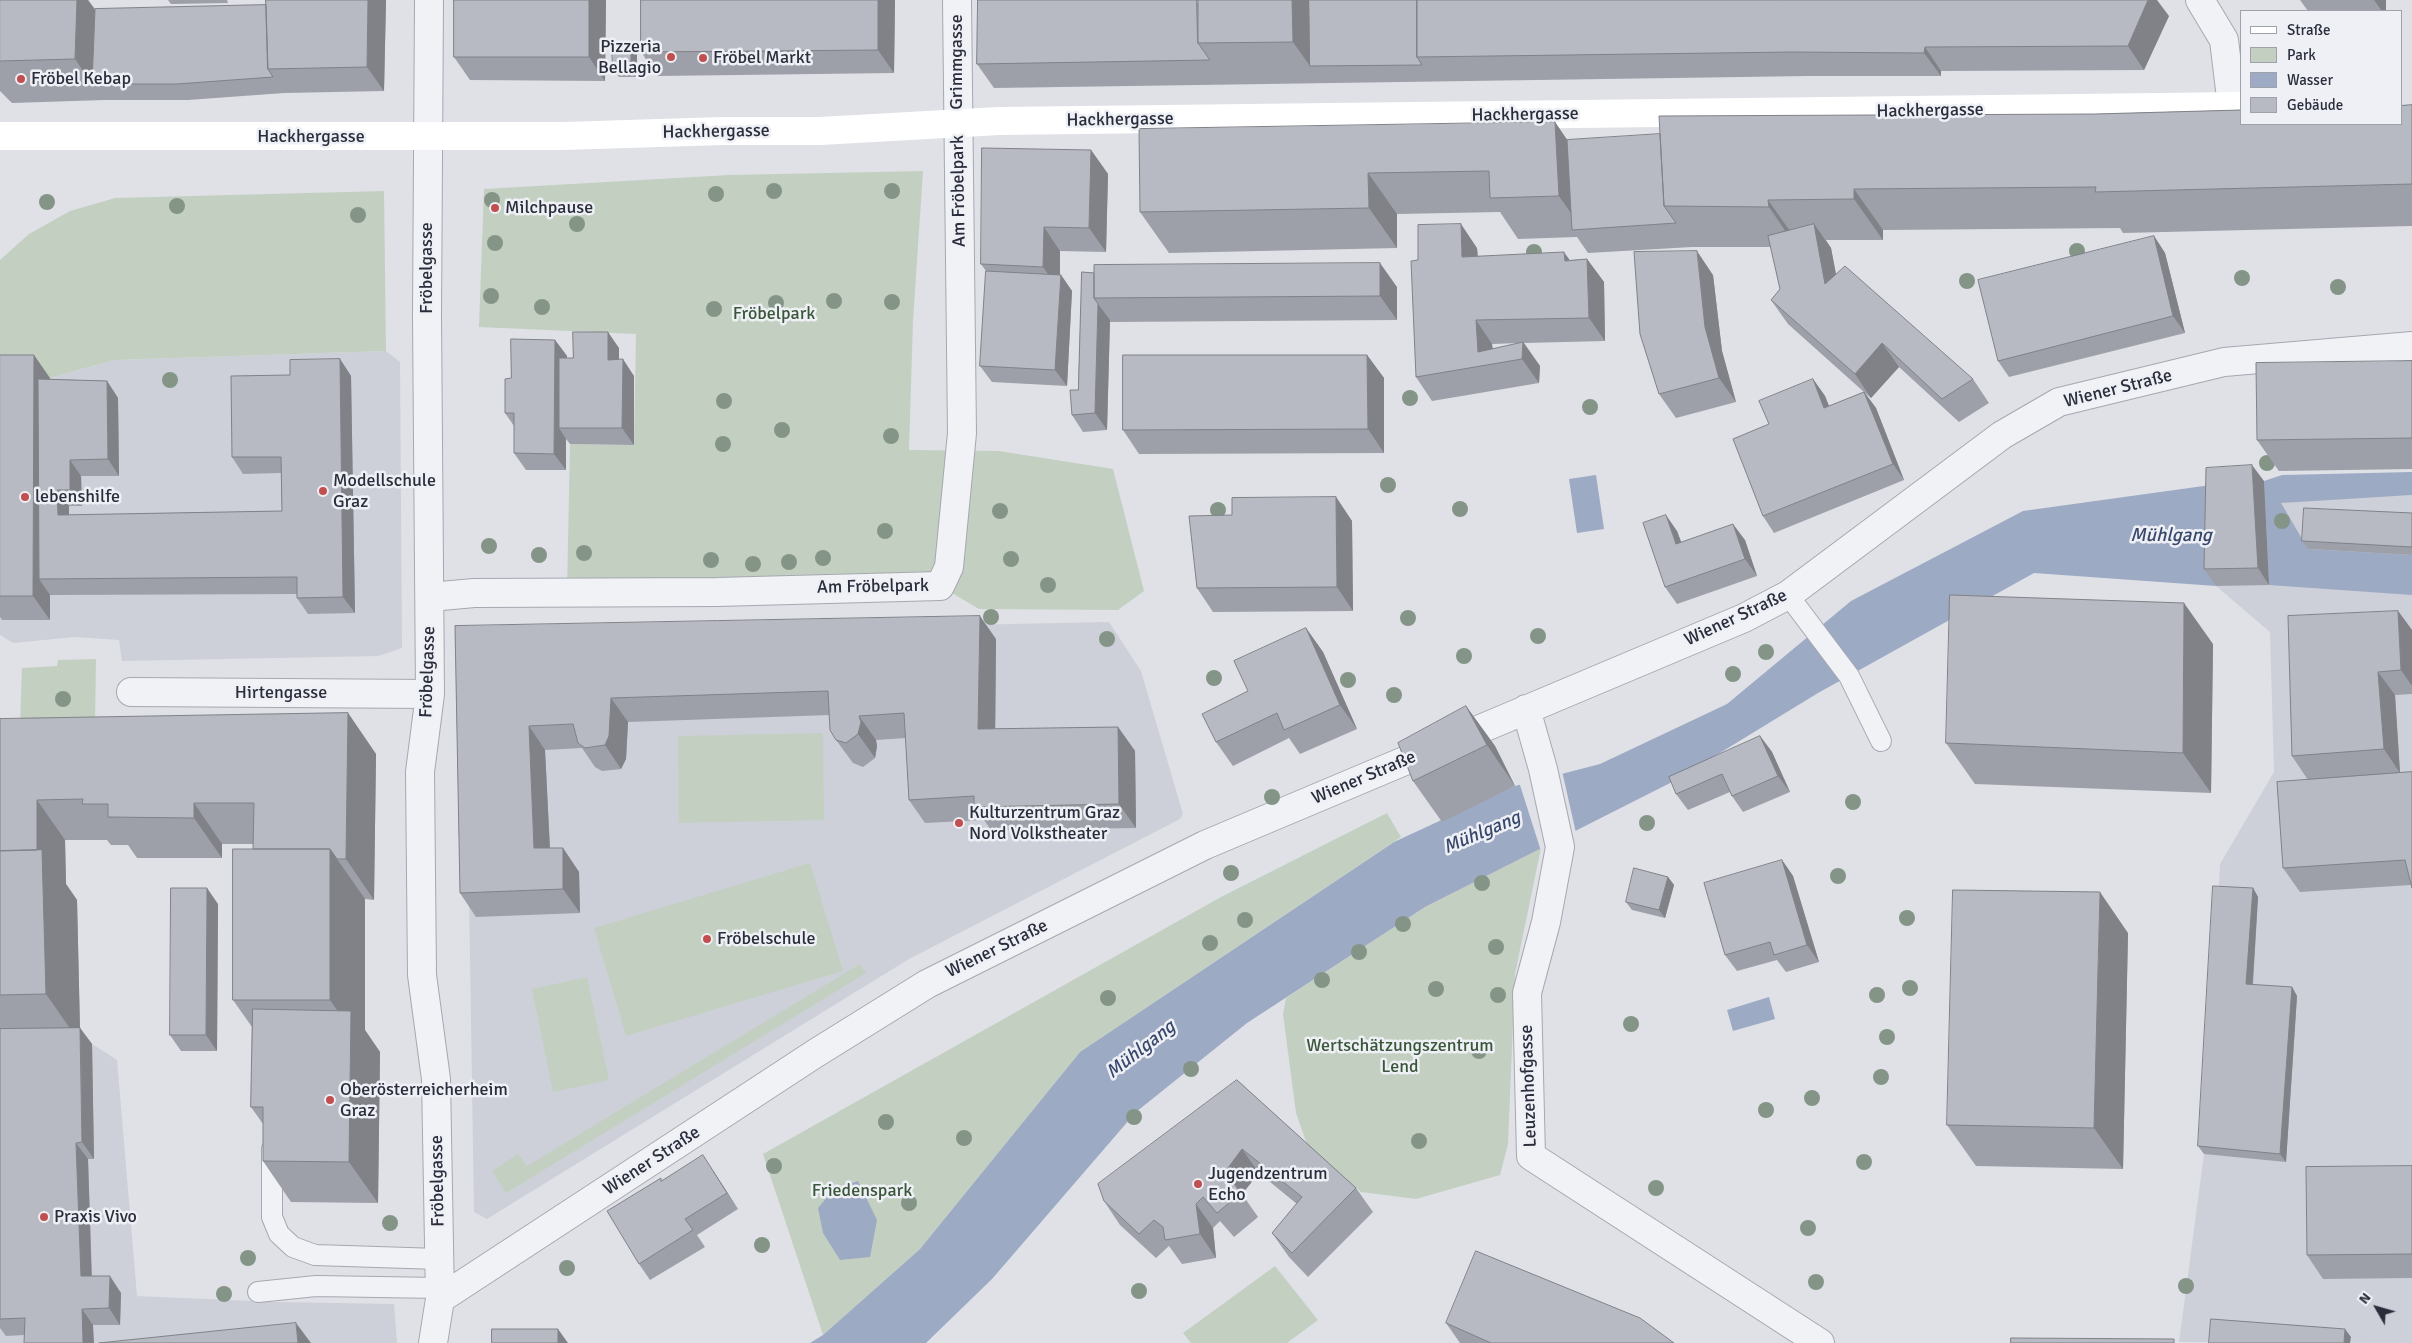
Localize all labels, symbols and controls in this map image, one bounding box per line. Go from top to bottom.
legend [2240,10,2402,125]
street label: Grimmgasse [946,14,968,110]
text: Straße [2287,21,2331,39]
place label: Pizzeria Bellagio [598,36,661,78]
text: Park [2287,46,2316,64]
place label: Fröbel Markt [713,47,811,69]
marker: Pizzeria Bellagio [665,51,677,63]
marker: Fröbel Markt [697,52,709,64]
place label: Fröbel Kebap [31,68,131,90]
text: Wasser [2287,71,2333,89]
marker: Fröbel Kebap [15,73,27,85]
text: Gebäude [2287,96,2343,114]
street label: Hackhergasse [1876,99,1984,123]
street label: Hackhergasse [1471,103,1579,127]
street label: Hackhergasse [1066,108,1174,132]
street label: Hackhergasse [662,120,770,144]
street label: Hackhergasse [257,126,365,148]
street label: Am Fröbelpark [947,135,971,247]
place label: Milchpause [505,197,593,219]
marker: Milchpause [489,202,501,214]
street label: Fröbelgasse [416,222,438,314]
park label: Fröbelpark [733,303,815,325]
street label: Wiener Straße [2062,365,2174,413]
place label: Modellschule Graz [333,470,436,512]
marker: Modellschule Graz [317,485,329,497]
place label: lebenshilfe [35,486,120,508]
marker: lebenshilfe [19,491,31,503]
water label: Mühlgang [2130,525,2212,547]
street label: Am Fröbelpark [817,575,929,599]
street label: Wiener Straße [1681,585,1791,651]
street label: Fröbelgasse [416,626,440,718]
street label: Hirtengasse [235,682,327,704]
street label: Wiener Straße [1309,746,1419,810]
place label: Kulturzentrum Graz Nord Volkstheater [969,802,1120,844]
water label: Mühlgang [1440,807,1524,859]
marker: Kulturzentrum Graz Nord Volkstheater [953,817,965,829]
street label: Wiener Straße [942,915,1052,983]
place label: Fröbelschule [717,928,816,950]
marker: Fröbelschule [701,933,713,945]
water label: Mühlgang [1102,1016,1180,1084]
street label: Leuzenhofgasse [1516,1024,1542,1148]
park label: Wertschätzungszentrum Lend [1306,1035,1494,1078]
place label: Oberösterreicherheim Graz [340,1079,508,1122]
marker: Oberösterreicherheim Graz [324,1094,336,1106]
street label: Wiener Straße [600,1122,704,1200]
street label: Fröbelgasse [426,1135,450,1227]
place label: Jugendzentrum Echo [1208,1163,1328,1206]
marker: Jugendzentrum Echo [1192,1178,1204,1190]
park label: Friedenspark [812,1180,912,1202]
place label: Praxis Vivo [54,1206,137,1228]
marker: Praxis Vivo [38,1211,50,1223]
north arrow [2352,1283,2402,1333]
text: N [2355,1289,2374,1308]

